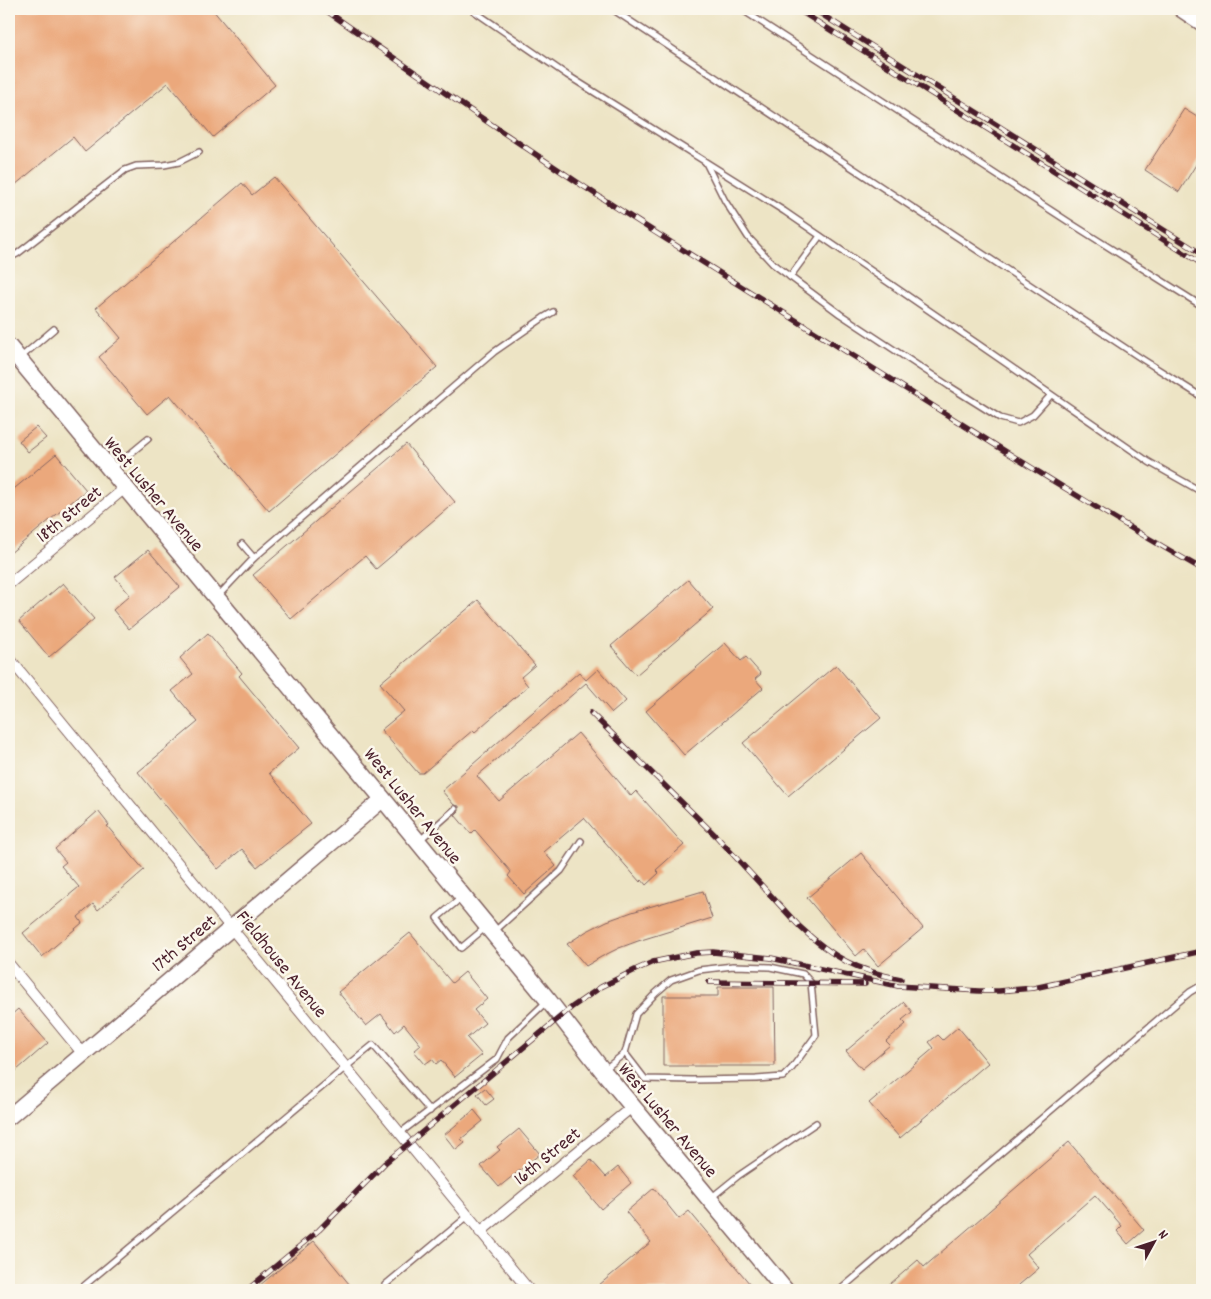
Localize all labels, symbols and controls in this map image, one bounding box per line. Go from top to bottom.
street label: West Lusher Avenue [96,432,209,559]
street label: 18th Street [31,481,109,551]
street label: West Lusher Avenue [356,743,467,871]
street label: Fieldhouse Avenue [228,905,332,1025]
street label: 17th Street [147,909,224,980]
street label: West Lusher Avenue [610,1058,723,1185]
street label: 16th Street [509,1122,588,1193]
north arrow [1128,1216,1178,1266]
text: N [1153,1226,1172,1244]

